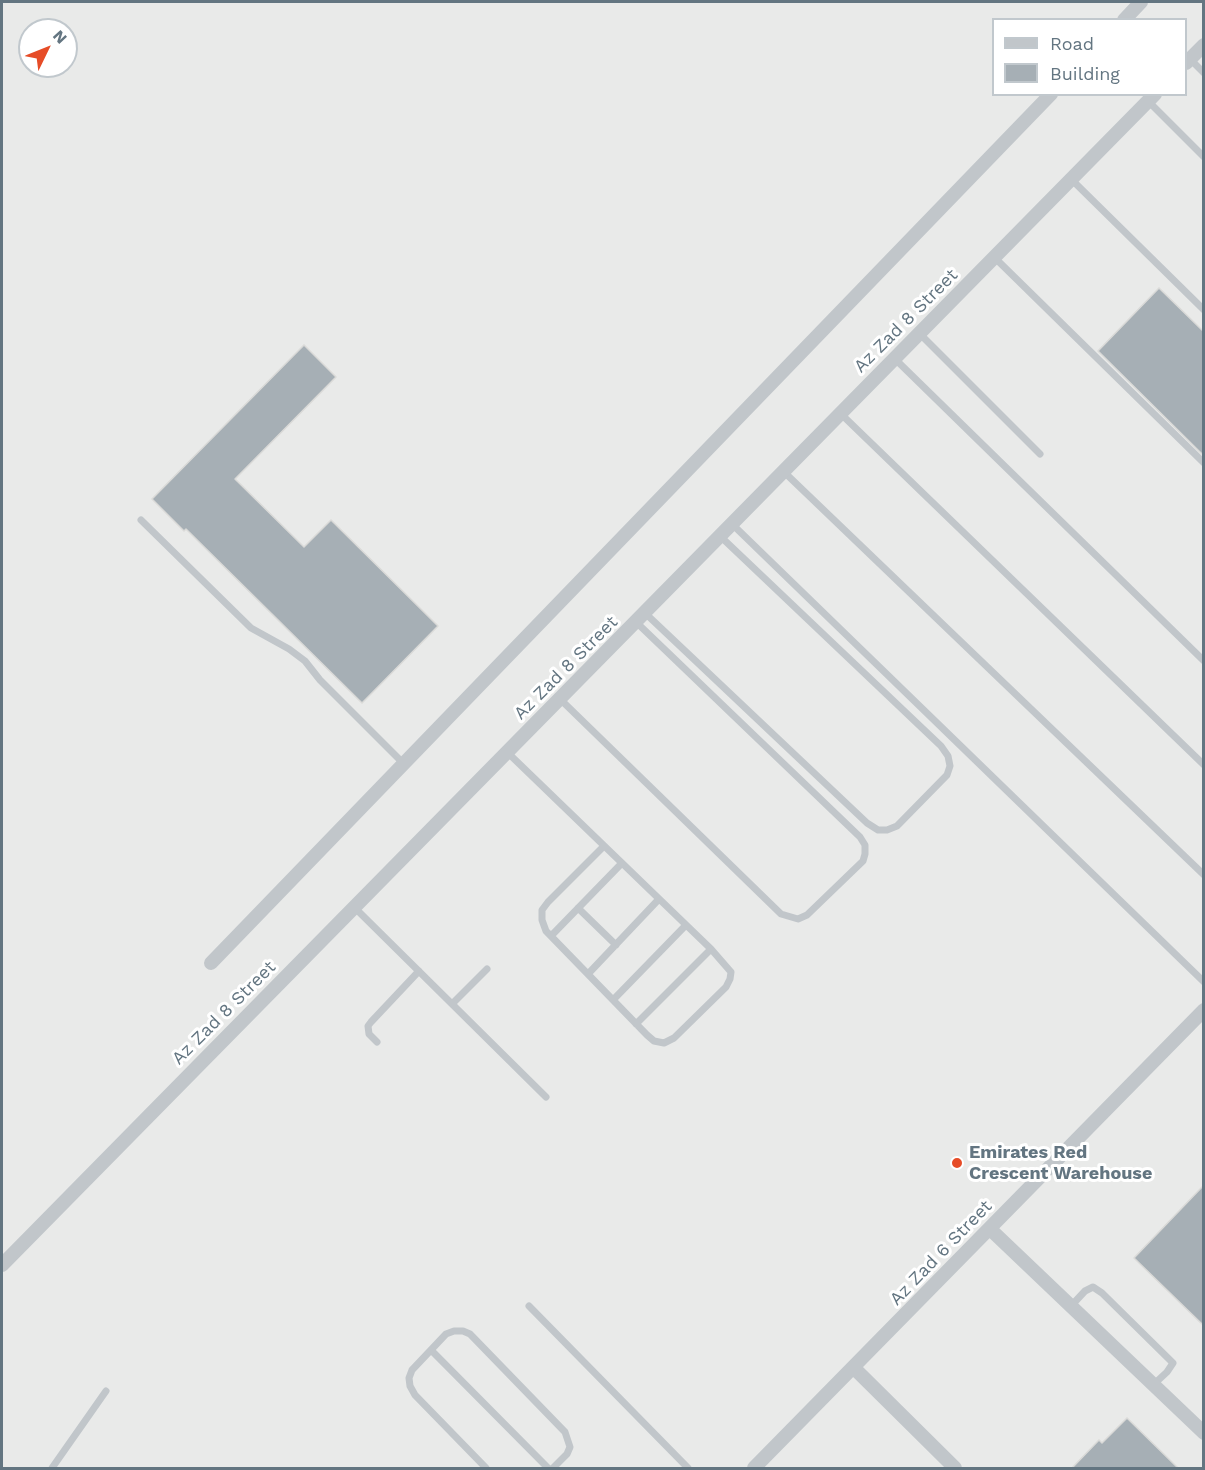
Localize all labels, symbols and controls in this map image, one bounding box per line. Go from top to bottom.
north arrow [18,18,78,78]
legend [992,18,1187,96]
text: N [49,26,71,48]
text: Road [1050,33,1094,54]
text: Building [1050,63,1120,84]
street label: Az Zad 8 Street [850,265,962,377]
street label: Az Zad 8 Street [510,612,622,724]
street label: Az Zad 8 Street [168,957,280,1069]
place label: Emirates Red Crescent Warehouse [969,1142,1152,1184]
marker: Emirates Red Crescent Warehouse [950,1156,964,1170]
street label: Az Zad 6 Street [885,1196,997,1310]

